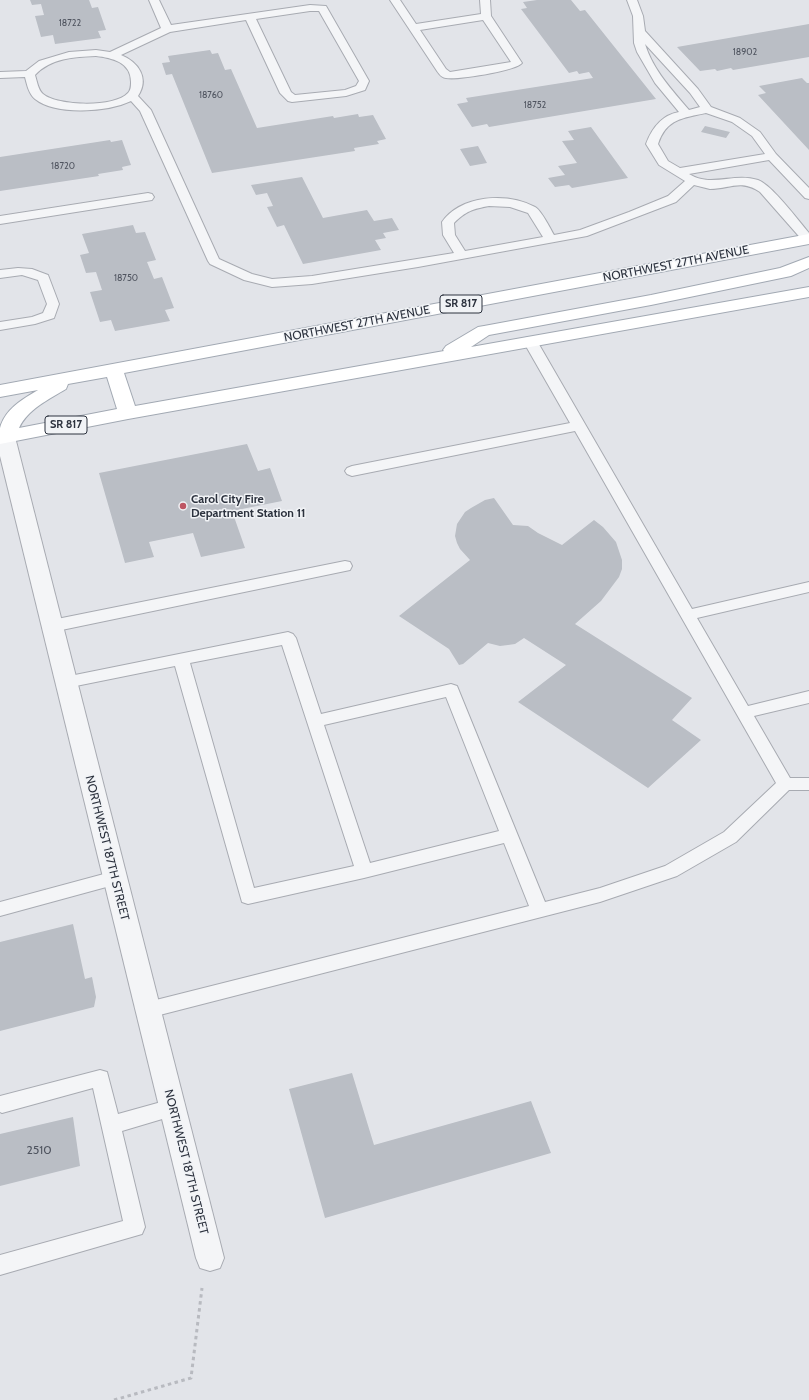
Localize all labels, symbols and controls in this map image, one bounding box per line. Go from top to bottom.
house number: 18722 [59,18,81,28]
house number: 18902 [733,47,757,57]
house number: 18760 [199,90,223,100]
house number: 18752 [524,100,546,110]
house number: 18720 [51,161,75,171]
street label: NORTHWEST 27TH AVENUE [602,243,750,285]
house number: 18750 [114,273,138,283]
road number: SR 817 [440,295,482,313]
street label: NORTHWEST 27TH AVENUE [283,303,431,345]
road number: SR 817 [45,416,87,434]
place label: Carol City Fire Department Station 11 [191,492,306,520]
marker: Carol City Fire Department Station 11 [178,501,188,511]
street label: NORTHWEST 187TH STREET [82,774,132,922]
street label: NORTHWEST 187TH STREET [161,1088,211,1236]
house number: 2510 [26,1143,52,1157]

